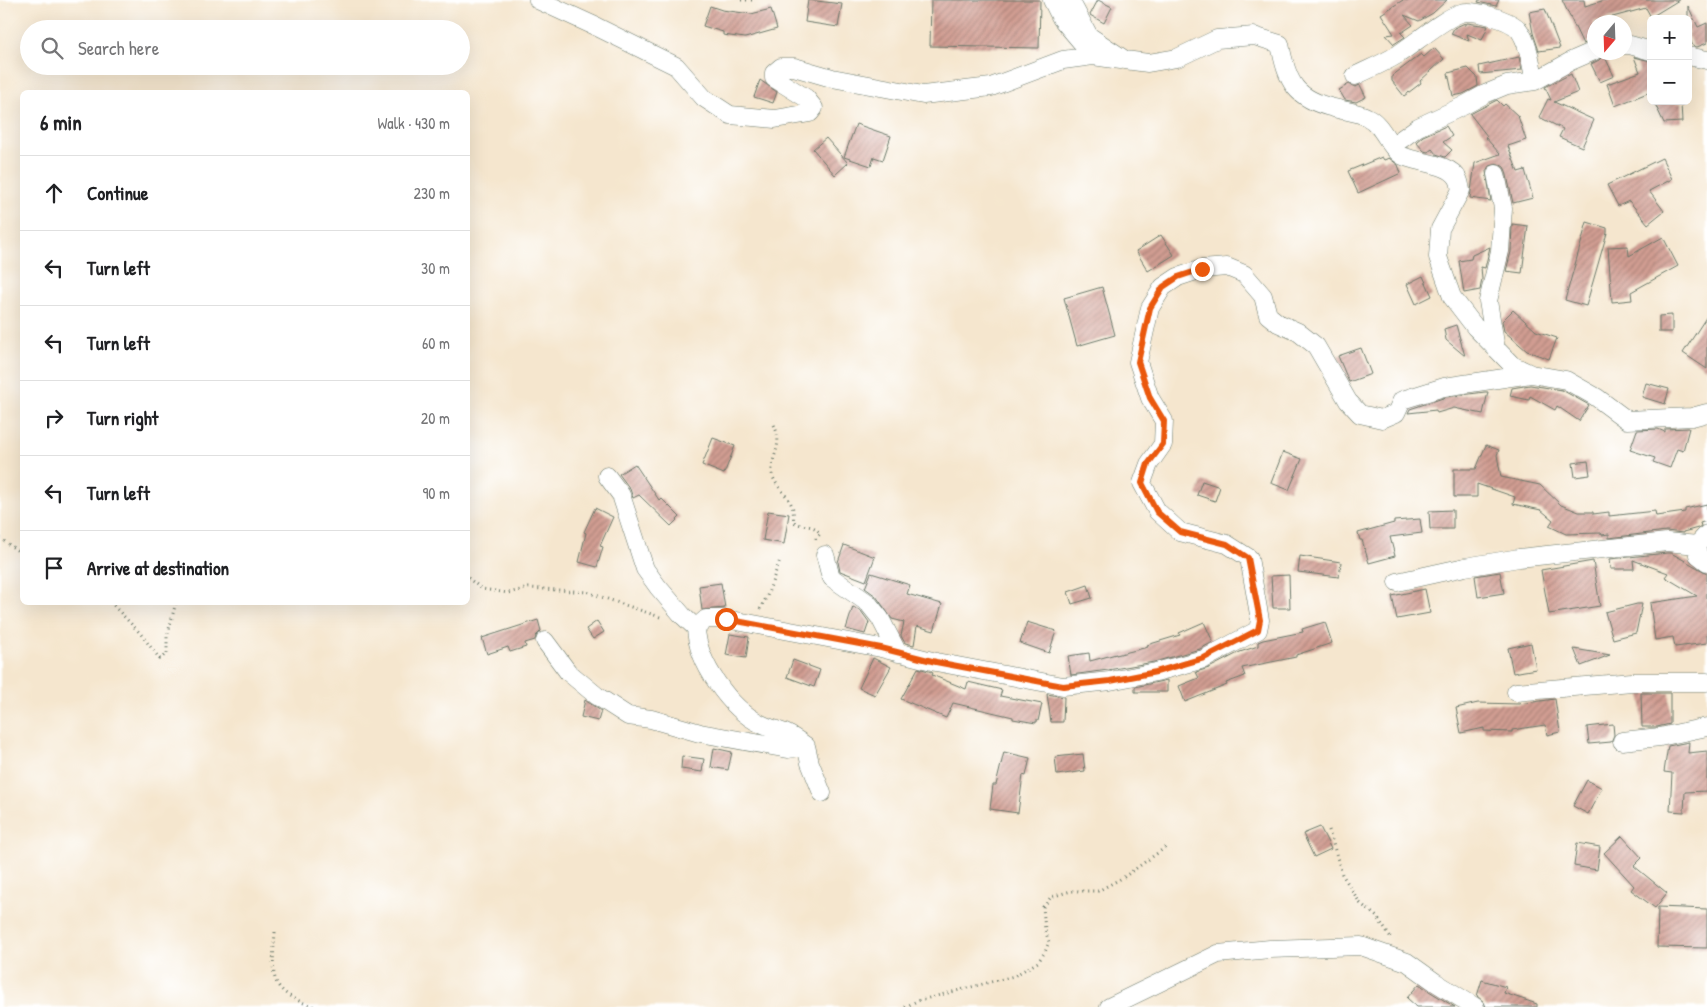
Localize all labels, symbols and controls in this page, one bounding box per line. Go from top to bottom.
north arrow [1587,15,1632,60]
map controls [1647,15,1692,105]
button: + [1647,15,1692,60]
search box [20,20,470,75]
icon: search [38,34,66,62]
text: Search here [78,35,159,61]
button: − [1647,60,1692,105]
text: 6 min [40,108,82,137]
text: Walk · 430 m [378,112,450,134]
icon: ahead [40,179,68,207]
text: Continue [87,180,148,206]
text: 230 m [414,182,450,204]
icon: left [40,254,68,282]
text: Turn left [87,255,150,281]
text: 30 m [421,257,450,279]
route end [1191,258,1214,281]
icon: left [40,329,68,357]
text: Turn left [87,330,150,356]
text: 60 m [422,332,450,354]
icon: right [40,404,68,432]
text: Turn right [87,405,158,431]
text: 20 m [421,407,450,429]
icon: left [40,479,68,507]
text: Turn left [87,480,150,506]
text: 90 m [422,482,450,504]
icon: arrive [40,554,68,582]
text: Arrive at destination [87,555,229,581]
route start [715,608,738,631]

